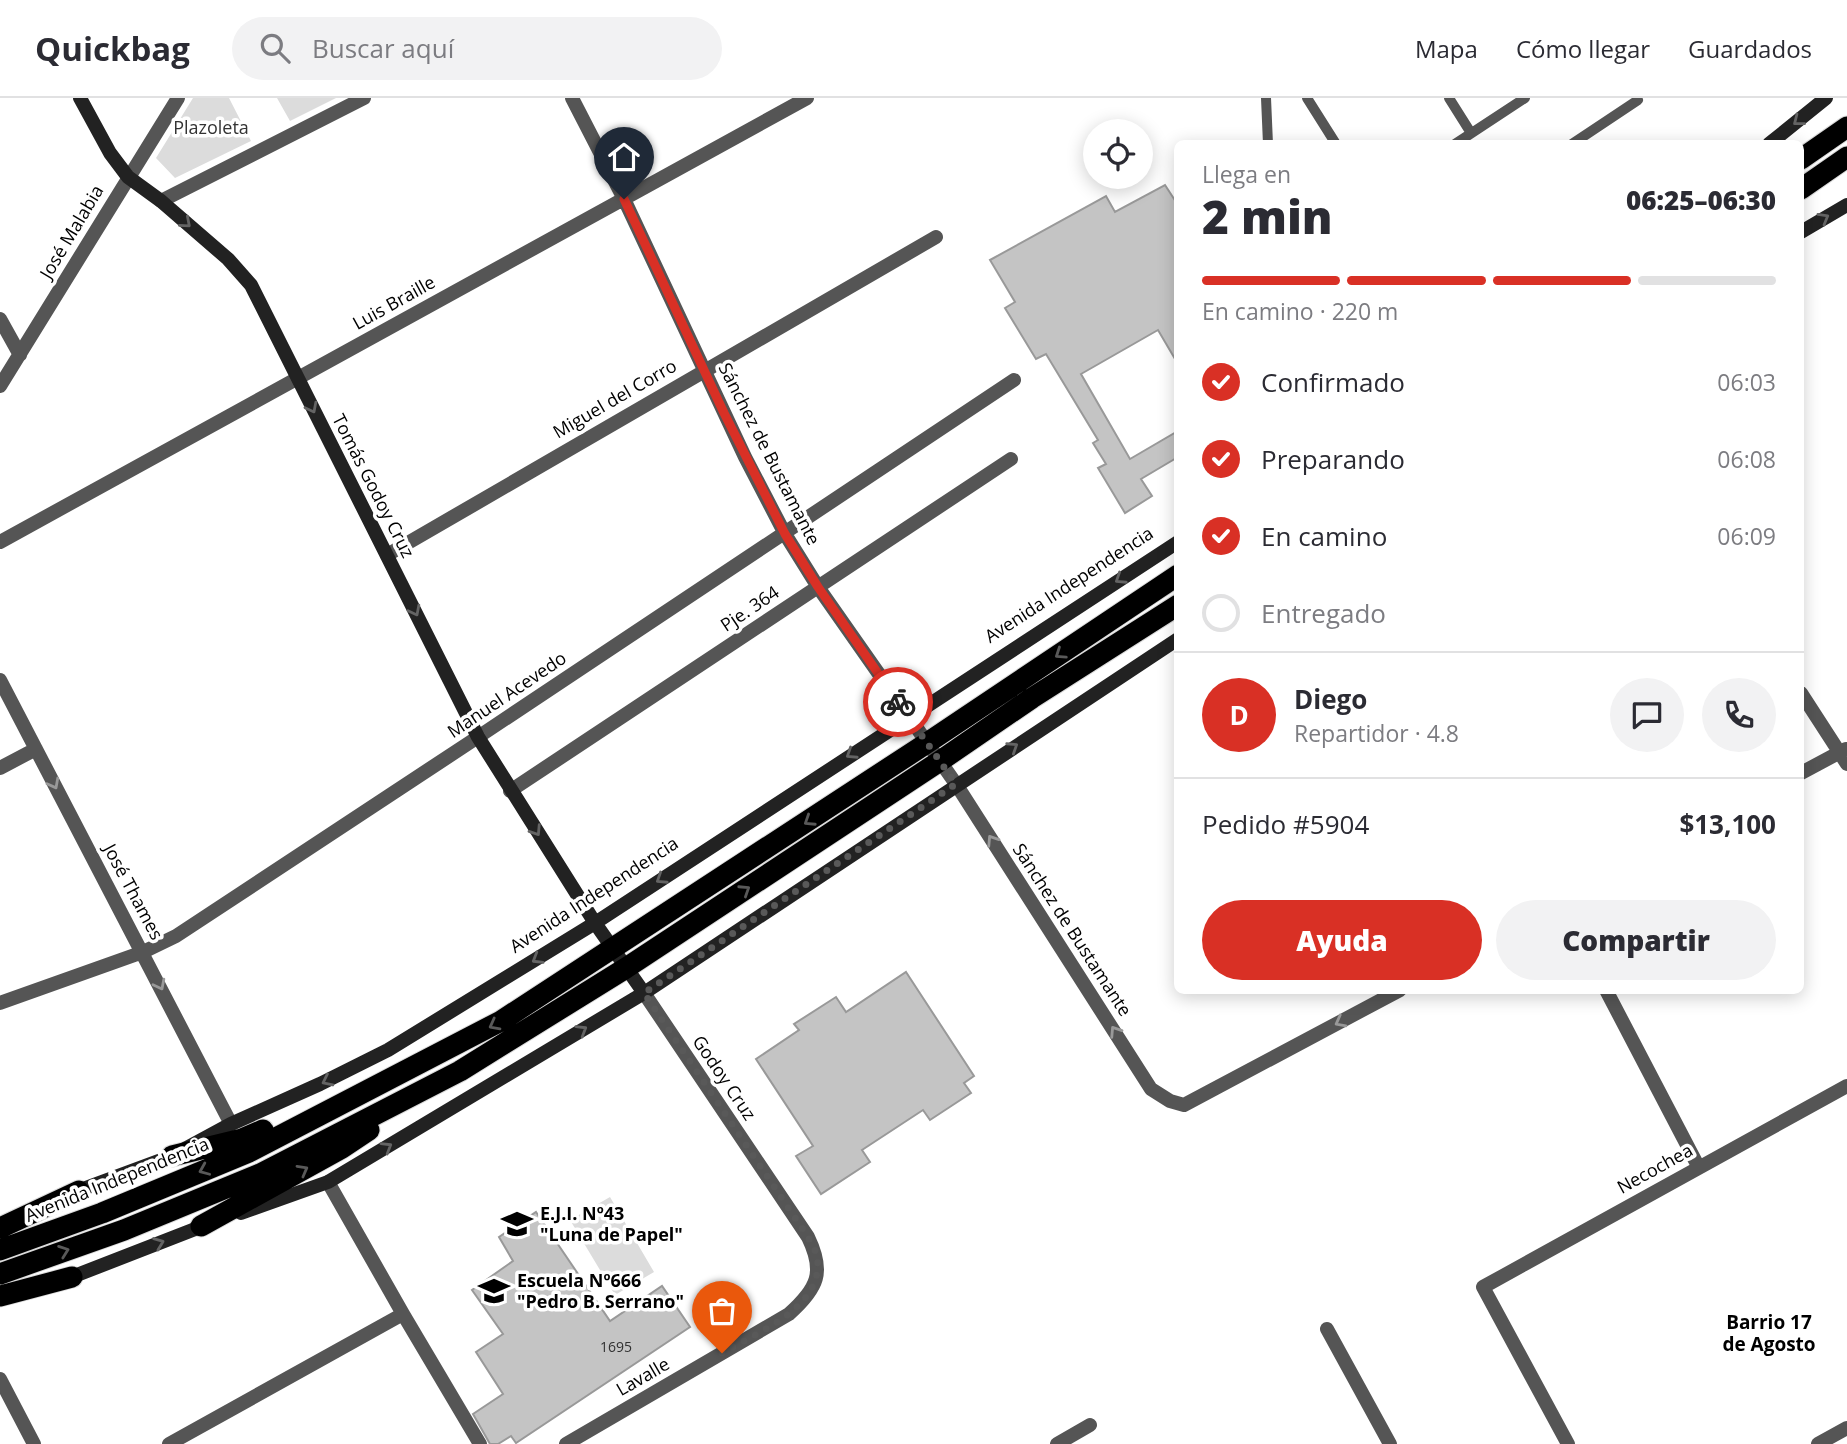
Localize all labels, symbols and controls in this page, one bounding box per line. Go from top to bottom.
search box [232,17,722,80]
text: Quickbag [35,26,190,71]
icon: search [256,29,294,67]
text: Buscar aquí [312,30,454,66]
text: Mapa [1415,32,1478,65]
text: Cómo llegar [1516,32,1650,65]
text: Guardados [1688,32,1812,65]
one-way arrow [1793,113,1805,126]
park label: Plazoleta [173,115,249,139]
map controls [1083,119,1153,189]
button: locate [1083,119,1153,189]
pin [594,127,654,199]
icon: home [605,138,643,176]
text: Llega en [1202,158,1291,190]
street label: José Malabia [33,180,109,285]
text: 06:25–06:30 [1626,182,1776,218]
text: 2 min [1202,185,1333,247]
one-way arrow [1816,214,1829,227]
one-way arrow [178,215,191,227]
street label: Luis Braille [348,270,439,335]
text: En camino · 220 m [1202,295,1398,327]
street label: Miguel del Corro [548,353,681,443]
street label: Sánchez de Bustamante [713,358,826,549]
icon: check [1202,363,1240,401]
text: Confirmado [1261,364,1405,400]
text: 06:03 [1717,366,1776,398]
one-way arrow [304,401,317,413]
street label: Tomás Godoy Cruz [327,410,421,562]
icon: check [1202,440,1240,478]
text: Preparando [1261,441,1405,477]
text: 06:08 [1717,443,1776,475]
icon: check [1202,517,1240,555]
text: En camino [1261,518,1387,554]
text: 06:09 [1717,520,1776,552]
street label: Avenida Independencia [980,521,1157,648]
one-way arrow [1115,570,1128,583]
street label: Pje. 364 [715,580,783,637]
text: Entregado [1261,595,1386,631]
one-way arrow [407,604,421,616]
street label: Manuel Acevedo [442,645,571,743]
one-way arrow [1055,646,1068,658]
courier [863,667,933,737]
button: chat [1610,678,1684,752]
button: phone [1702,678,1776,752]
text: Diego [1294,681,1367,717]
icon: bike [879,683,917,721]
text: D [1229,697,1249,733]
text: Repartidor · 4.8 [1294,717,1459,749]
one-way arrow [1005,743,1018,755]
one-way arrow [846,746,859,758]
one-way arrow [46,777,59,789]
text: Pedido #5904 [1202,806,1369,842]
text: $13,100 [1679,806,1776,842]
one-way arrow [803,813,816,826]
one-way arrow [528,824,541,837]
street label: Avenida Independencia [505,831,682,958]
one-way arrow [987,835,1000,848]
street label: José Thames [98,838,169,944]
street label: Sánchez de Bustamante [1008,838,1138,1020]
one-way arrow [656,871,669,884]
one-way arrow [737,886,750,899]
button: Ayuda [1202,900,1482,980]
button: Compartir [1496,900,1776,980]
one-way arrow [532,950,545,963]
one-way arrow [151,978,165,990]
one-way arrow [1335,1014,1347,1028]
one-way arrow [488,1017,501,1030]
one-way arrow [574,1026,587,1039]
one-way arrow [1110,1026,1123,1039]
street label: Godoy Cruz [688,1030,762,1125]
one-way arrow [322,1072,334,1086]
street label: Avenida Independencia [21,1131,212,1227]
street label: Necochea [1612,1138,1697,1199]
one-way arrow [379,1142,392,1155]
one-way arrow [199,1162,211,1176]
one-way arrow [296,1165,309,1178]
place label: E.J.I. Nº43 "Luna de Papel" [540,1201,683,1246]
school or university icon: E.J.I. Nº43 "Luna de Papel" [500,1207,534,1241]
one-way arrow [152,1237,164,1251]
one-way arrow [58,1245,70,1259]
place label: Escuela Nº666 "Pedro B. Serrano" [517,1268,684,1313]
school or university icon: Escuela Nº666 "Pedro B. Serrano" [477,1274,511,1308]
pin [692,1281,752,1353]
icon: bag [703,1292,741,1330]
district label: Barrio 17 de Agosto [1722,1309,1816,1357]
house number: 1695 [600,1337,632,1356]
street label: Lavalle [612,1351,673,1401]

